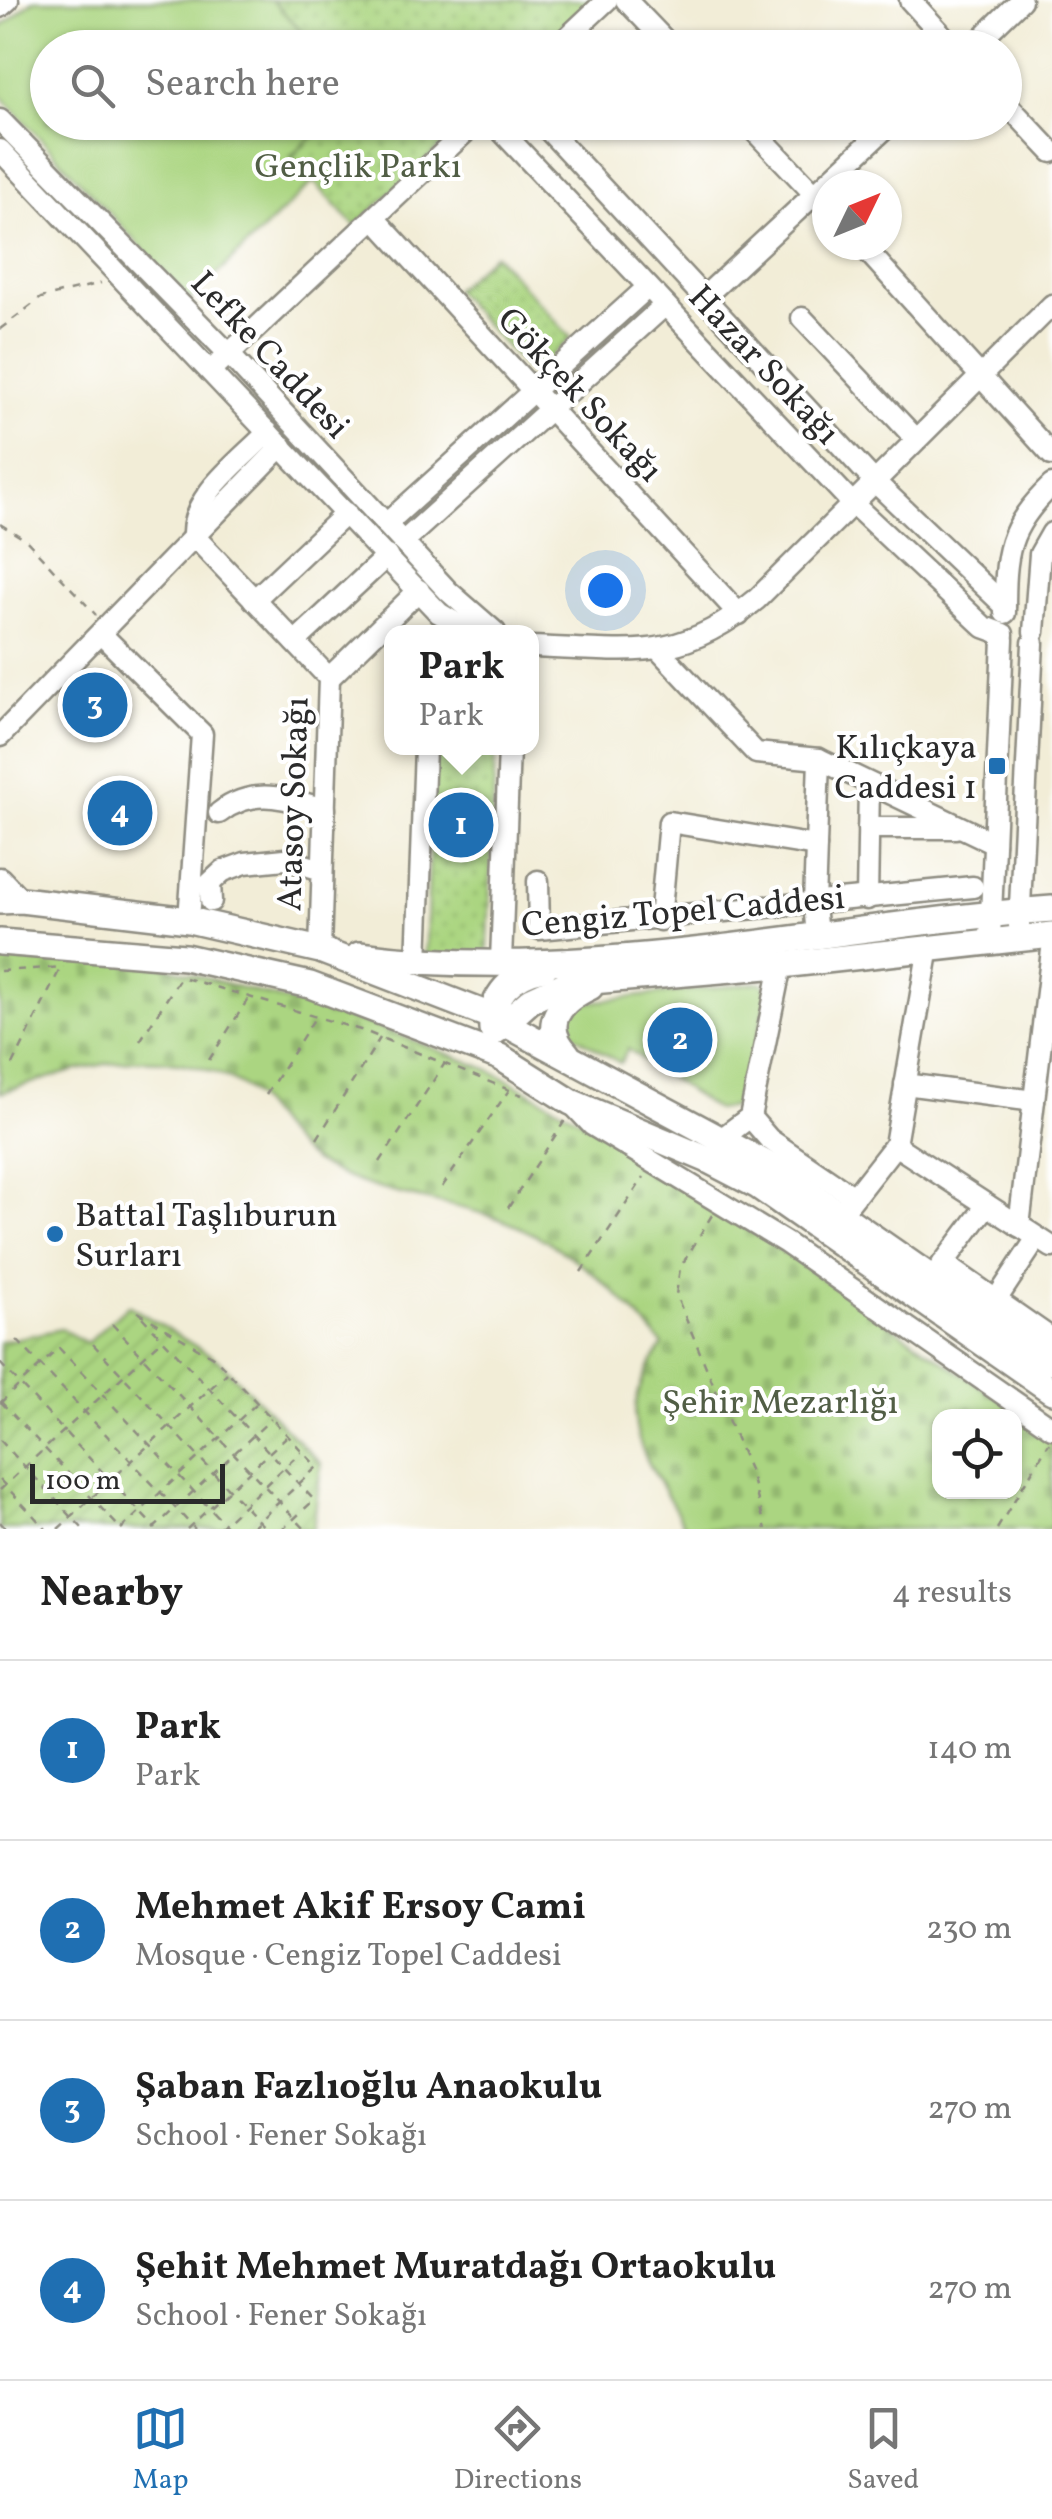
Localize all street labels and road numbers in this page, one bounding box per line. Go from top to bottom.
street label: Lefke Caddesi [178,261,359,451]
street label: Hazar Sokağı [676,275,850,457]
street label: Gökçek Sokağı [485,298,672,494]
street label: Atasoy Sokağı [267,696,323,912]
street label: Cengiz Topel Caddesi [519,875,847,951]

